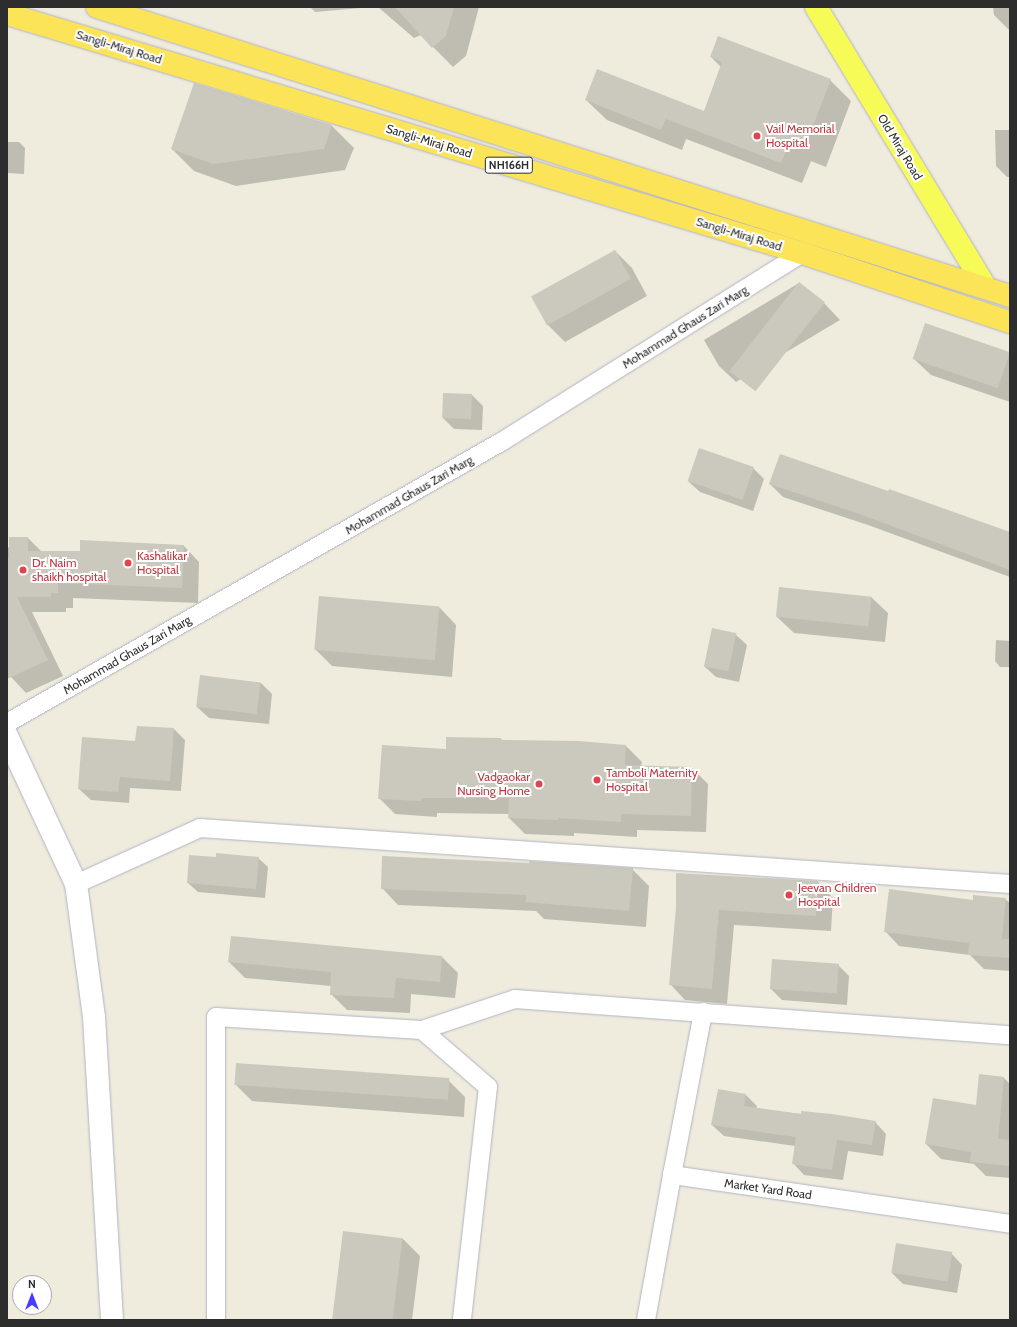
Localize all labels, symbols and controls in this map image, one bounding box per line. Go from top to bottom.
street label: Sangli-Miraj Road [74,27,164,67]
street label: Old Miraj Road [875,111,925,183]
street label: Sangli-Miraj Road [384,121,474,161]
place label: Vail Memorial Hospital [766,122,834,150]
marker: Vail Memorial Hospital [751,130,763,142]
road number: NH166H [484,156,534,174]
street label: Sangli-Miraj Road [694,214,784,254]
street label: Mohammad Ghaus Zari Marg [620,282,750,372]
street label: Mohammad Ghaus Zari Marg [343,452,475,538]
place label: Kashalikar Hospital [137,549,187,577]
place label: Dr. Naim shaikh hospital [32,556,106,584]
marker: Kashalikar Hospital [122,557,134,569]
marker: Dr. Naim shaikh hospital [17,564,29,576]
street label: Mohammad Ghaus Zari Marg [61,612,193,698]
place label: Tamboli Maternity Hospital [606,766,698,794]
place label: Vadgaokar Nursing Home [457,770,530,798]
marker: Tamboli Maternity Hospital [591,774,603,786]
marker: Vadgaokar Nursing Home [533,778,545,790]
place label: Jeevan Children Hospital [798,881,876,909]
marker: Jeevan Children Hospital [783,889,795,901]
street label: Market Yard Road [723,1176,813,1202]
north arrow [12,1275,52,1315]
text: N [28,1277,36,1291]

